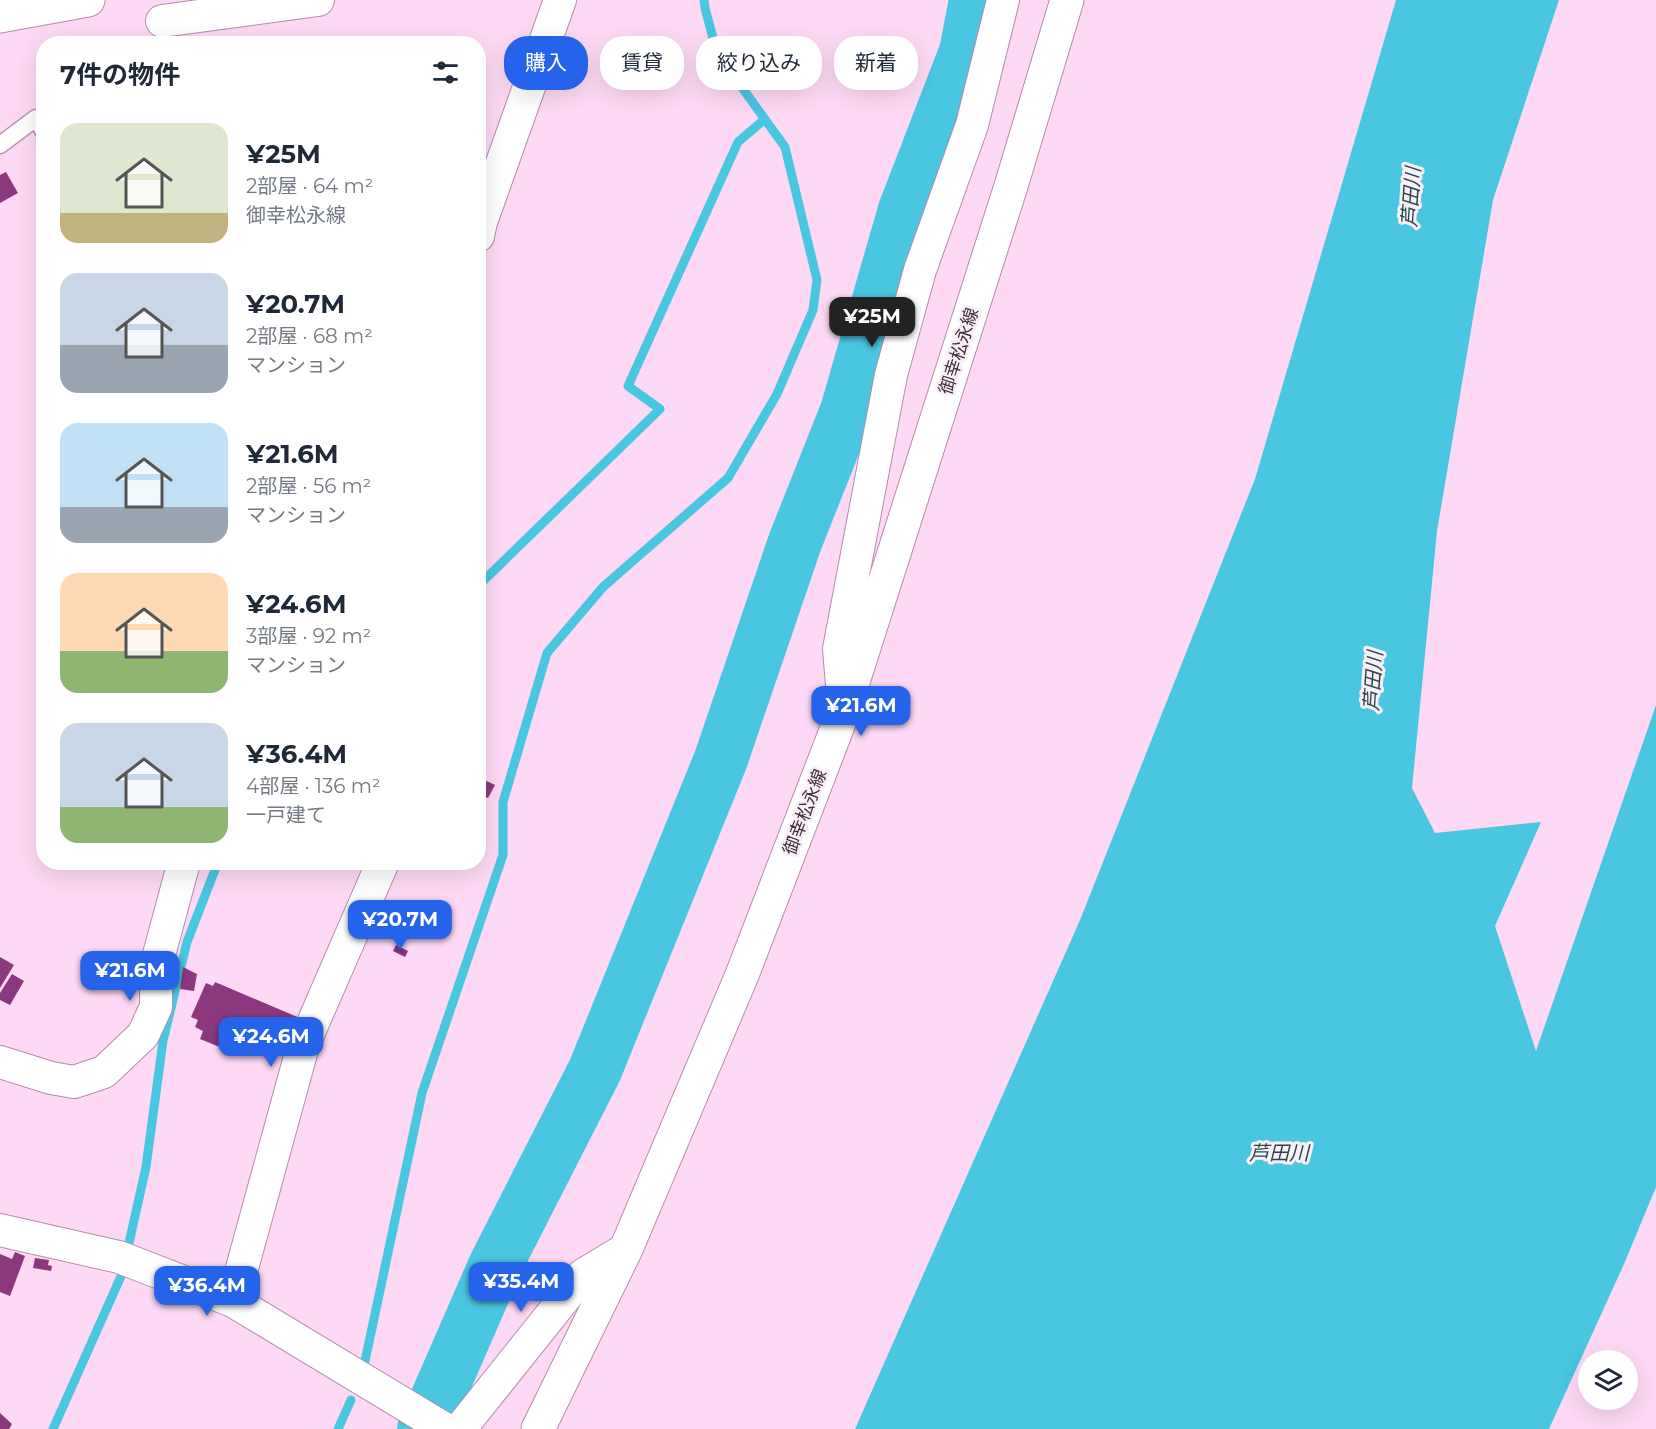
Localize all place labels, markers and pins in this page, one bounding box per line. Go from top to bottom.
pin: ¥25M [836,297,908,348]
pin: ¥21.6M [812,686,910,737]
pin: ¥20.7M [351,900,449,951]
pin: ¥21.6M [81,951,179,1002]
pin: ¥24.6M [222,1017,320,1068]
pin: ¥35.4M [472,1262,570,1313]
pin: ¥36.4M [158,1266,256,1317]

